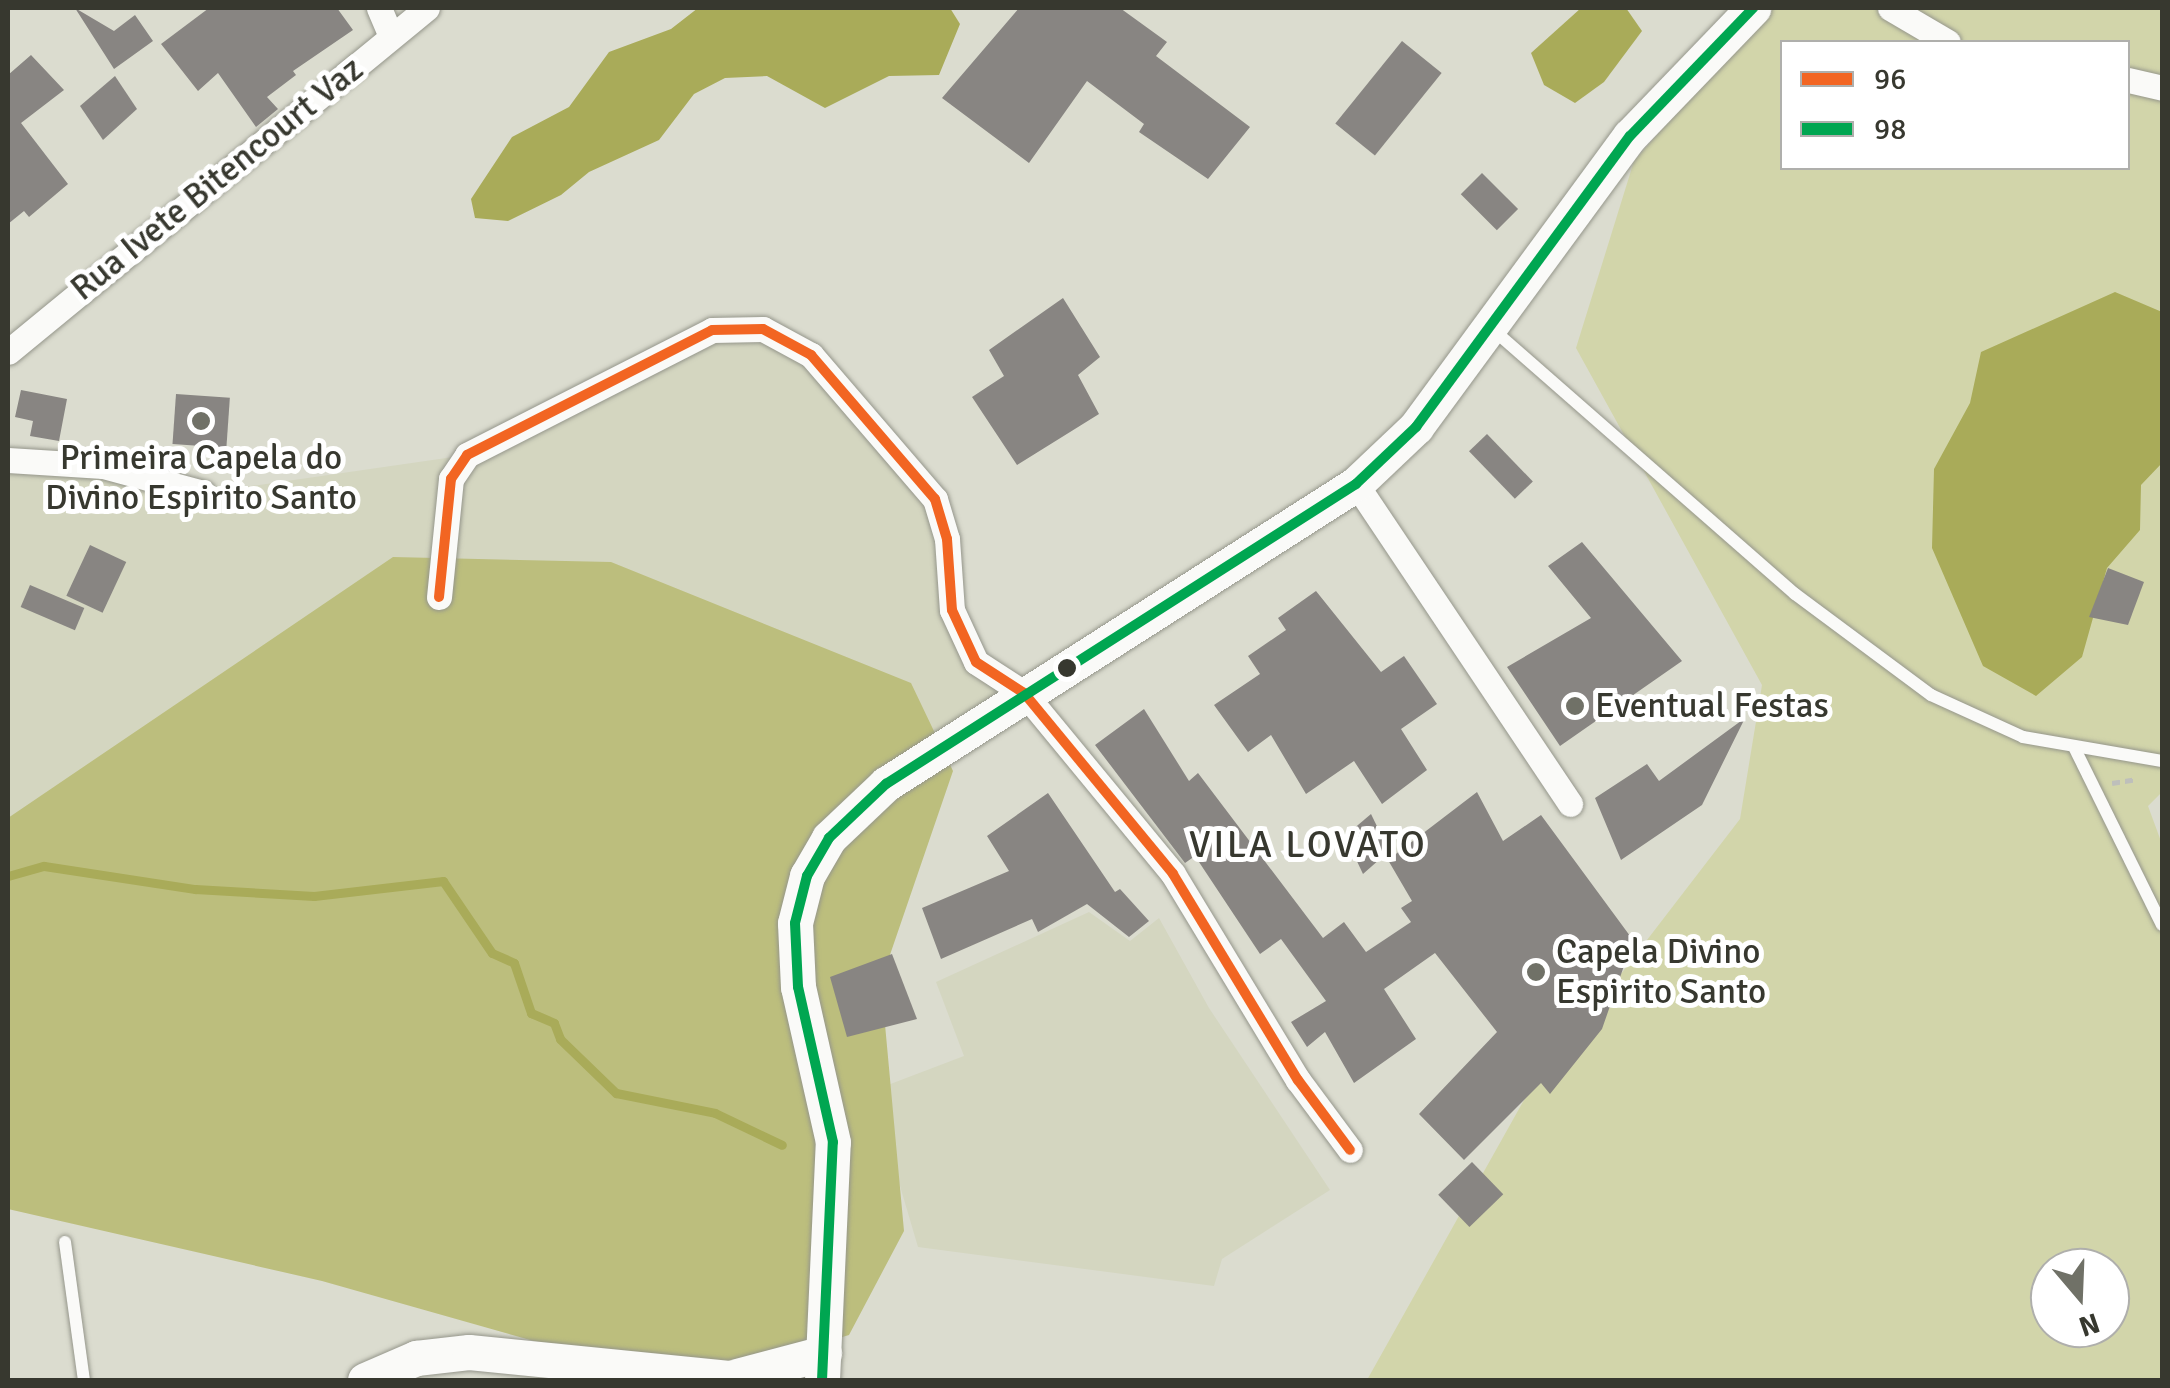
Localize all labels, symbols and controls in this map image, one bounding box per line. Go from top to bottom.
legend [1780,40,2130,170]
street label: Rua Ivete Bitencourt Vaz [63,48,371,310]
text: 96 [1874,61,1906,98]
text: 98 [1874,111,1906,148]
marker: Primeira Capela do Divino Espirito Santo [190,410,212,432]
place label: Primeira Capela do Divino Espirito Santo [45,437,357,519]
unlabelled marker [1057,658,1077,678]
place label: Eventual Festas [1595,685,1829,727]
marker: Eventual Festas [1564,695,1586,717]
district label: VILA LOVATO [1189,822,1427,868]
place label: Capela Divino Espirito Santo [1556,931,1766,1013]
marker: Capela Divino Espirito Santo [1525,961,1547,983]
north arrow [2030,1248,2130,1348]
text: N [2074,1305,2104,1344]

